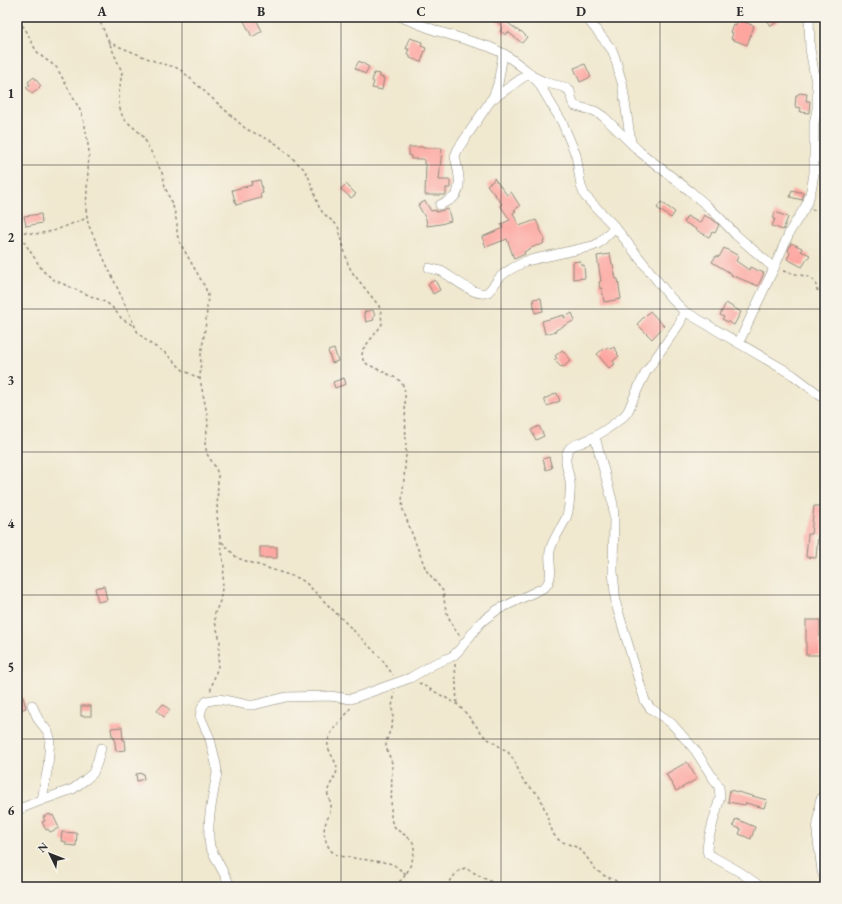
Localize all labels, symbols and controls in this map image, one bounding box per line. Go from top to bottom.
text: A [96,3,107,20]
text: B [257,3,265,20]
text: C [416,3,426,20]
text: D [576,3,586,20]
text: E [736,3,744,20]
text: 1 [8,85,15,102]
text: 2 [8,229,15,246]
text: 3 [8,372,15,389]
text: 4 [8,515,15,532]
text: 5 [8,659,14,676]
text: 6 [8,802,15,819]
north arrow [30,834,70,874]
text: N [35,839,51,855]

